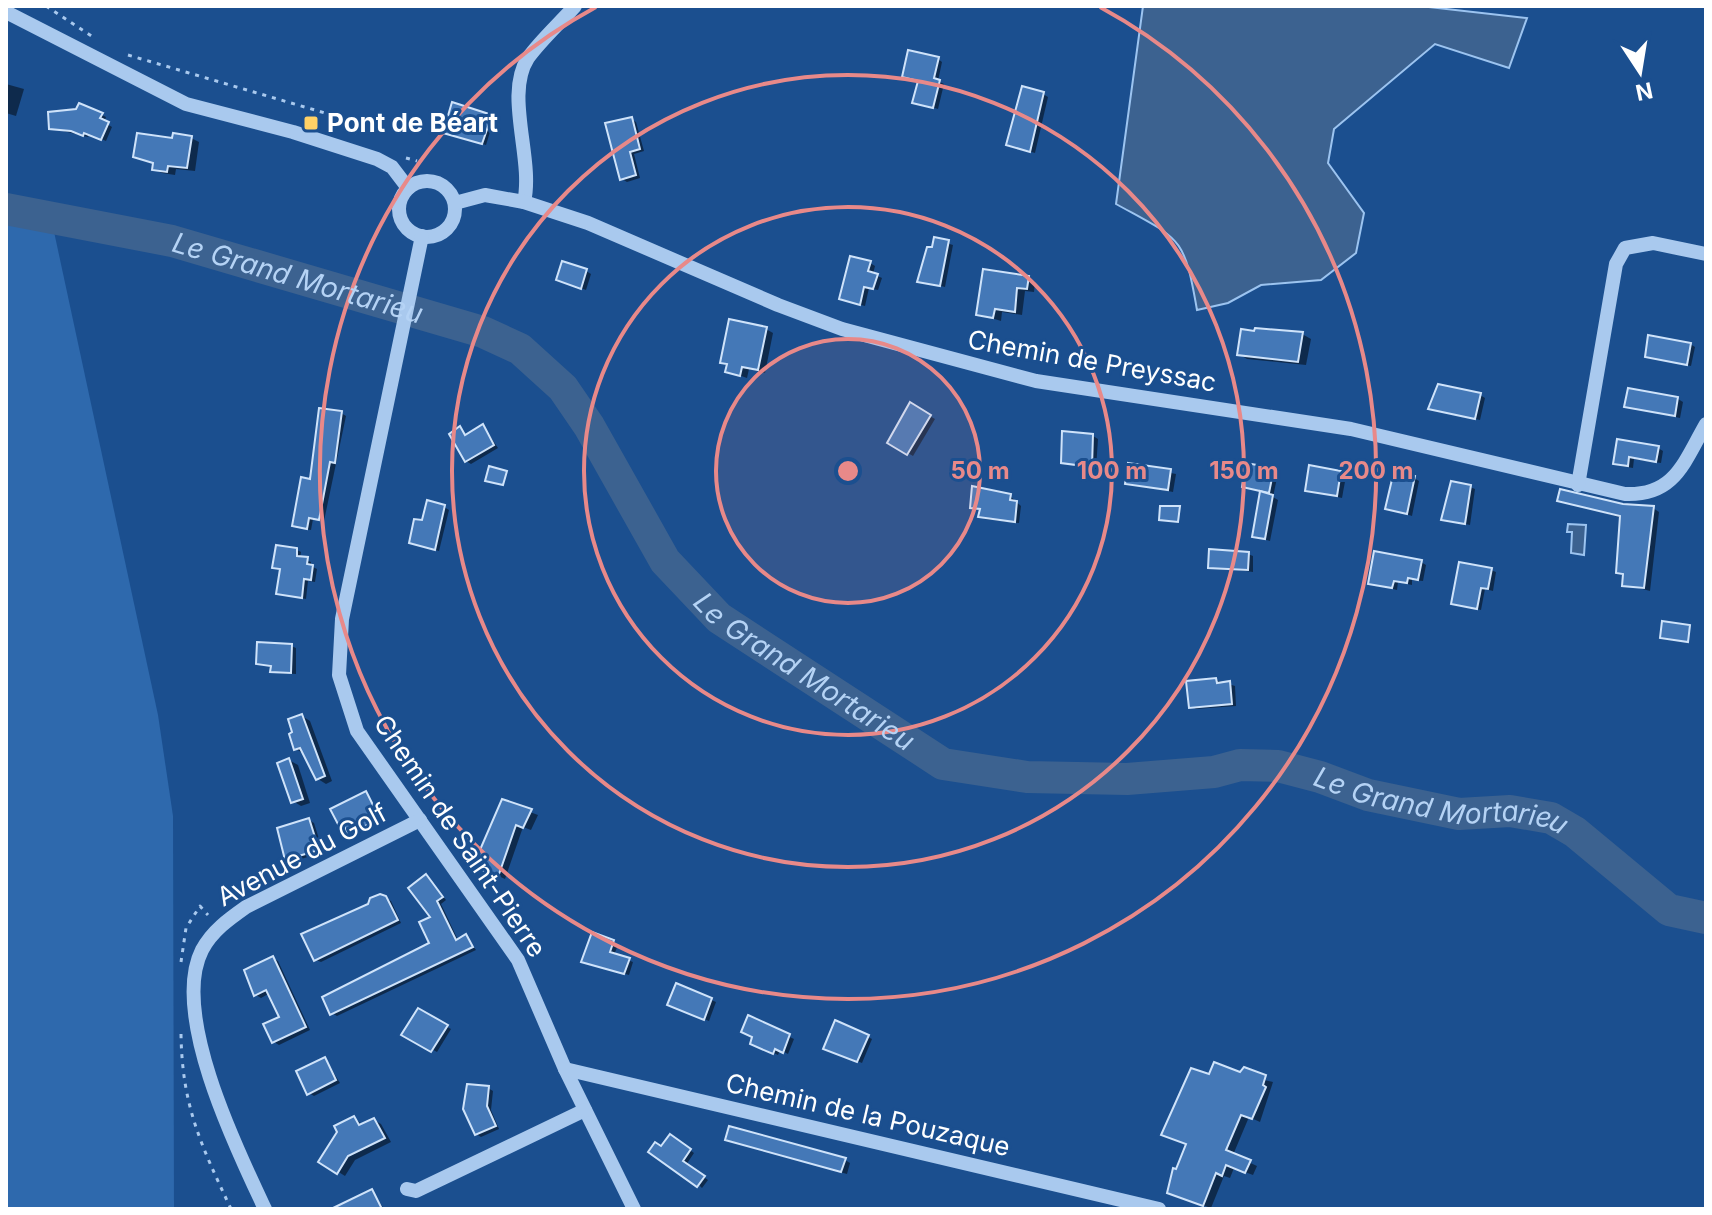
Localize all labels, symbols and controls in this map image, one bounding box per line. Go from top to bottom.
north arrow [1600,32,1680,112]
text: N [1633,77,1655,106]
place label: Pont de Béart [327,107,499,138]
marker: Pont de Béart [302,114,320,132]
water label: Le Grand Mortarieu [168,225,427,331]
street label: Chemin de Preyssac [965,323,1219,398]
text: 50 m [950,456,1010,485]
text: 100 m [1077,456,1147,485]
text: 150 m [1209,456,1279,485]
text: 200 m [1338,456,1414,485]
centre of rings [834,457,862,485]
water label: Le Grand Mortarieu [687,585,921,758]
street label: Chemin de Saint-Pierre [368,709,553,963]
water label: Le Grand Mortarieu [1309,759,1575,841]
street label: Avenue du Golf [211,797,392,912]
street label: Chemin de la Pouzaque [723,1067,1013,1162]

